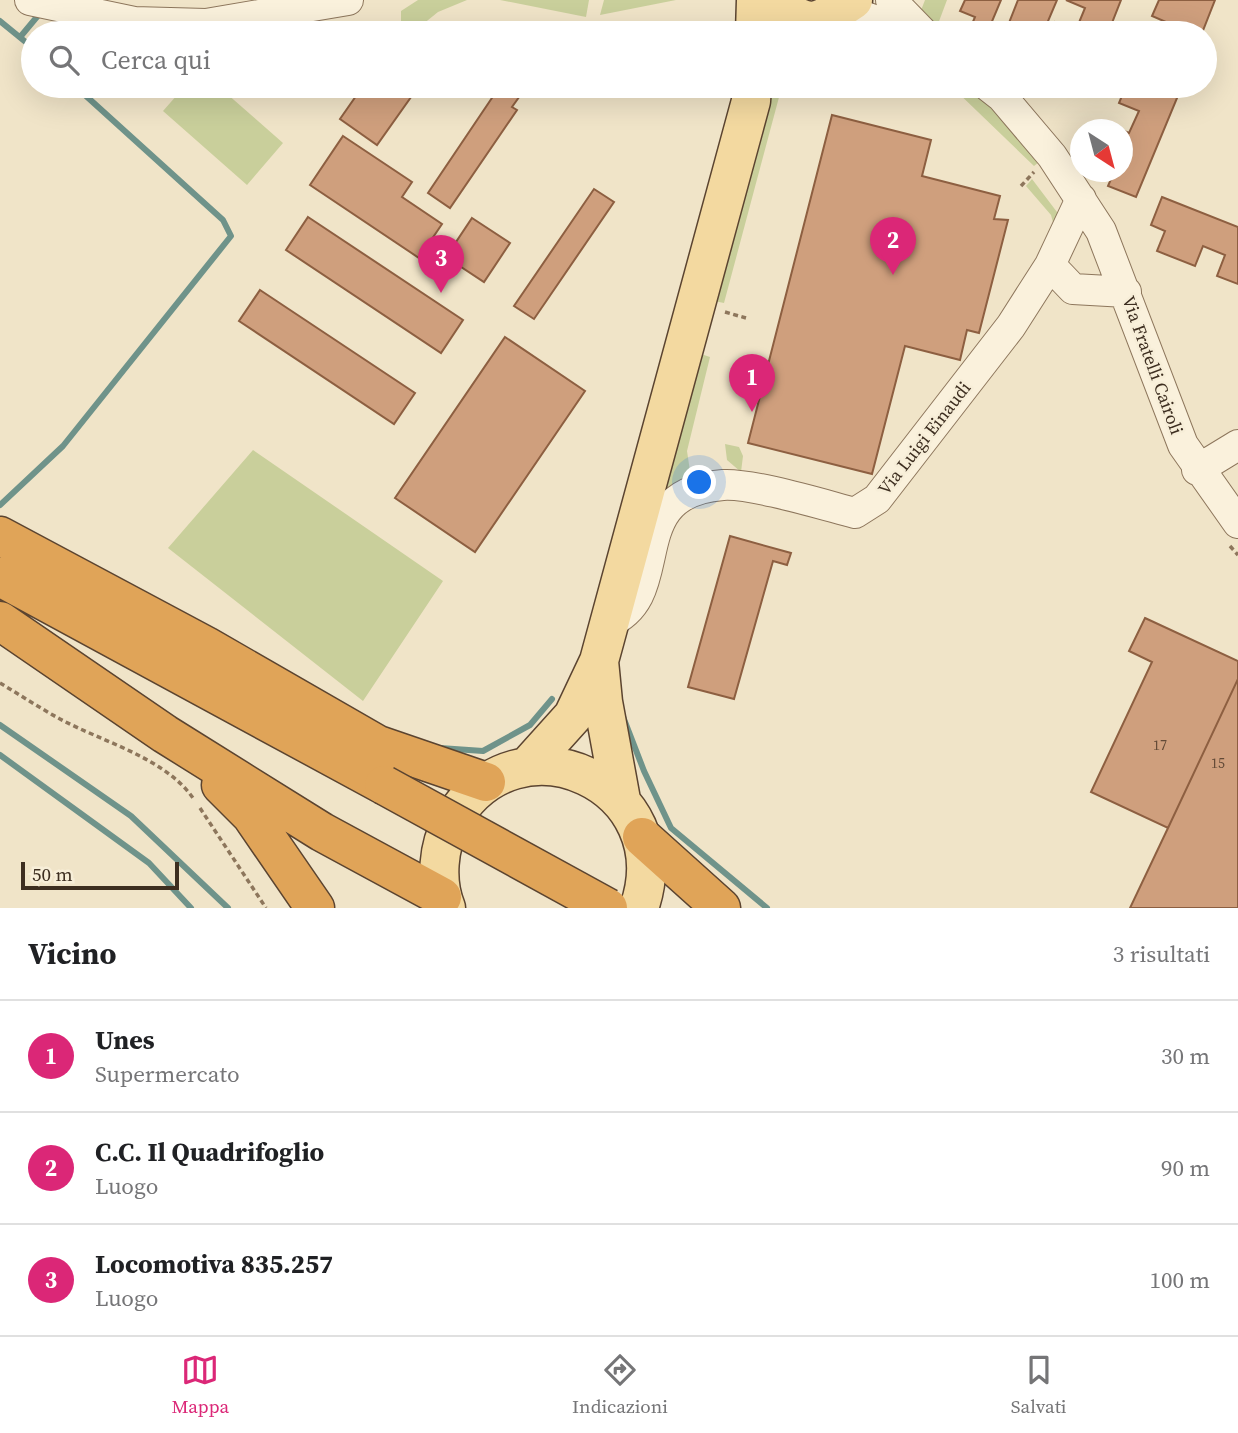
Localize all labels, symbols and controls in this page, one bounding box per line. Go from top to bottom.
search box [21,21,1217,98]
icon: search [45,41,83,79]
text: Cerca qui [101,42,211,78]
north arrow [1070,119,1133,182]
pin: 2 [870,217,916,275]
pin: 3 [418,235,464,293]
street label: Via Fratelli Cairoli [1116,292,1190,438]
pin: 1 [729,354,775,412]
street label: Via Luigi Einaudi [872,376,976,500]
your location [682,465,716,499]
house number: 17 [1153,735,1167,755]
house number: 15 [1211,753,1225,773]
scale bar [21,859,178,891]
text: 50 m [32,861,73,887]
text: Vicino [28,933,117,974]
text: 3 risultati [1113,938,1210,970]
text: Unes [95,1022,155,1058]
text: 1 [45,1040,57,1072]
text: 30 m [1161,1040,1210,1072]
text: Supermercato [95,1058,240,1090]
text: C.C. Il Quadrifoglio [95,1134,324,1170]
text: 2 [45,1152,57,1184]
text: 90 m [1161,1152,1210,1184]
text: Luogo [95,1170,158,1202]
text: Locomotiva 835.257 [95,1246,333,1282]
text: 3 [45,1264,57,1296]
text: 100 m [1149,1264,1210,1296]
text: Luogo [95,1282,158,1314]
tab: Mappa [171,1351,229,1419]
tab: Indicazioni [572,1351,668,1419]
tab: Salvati [1011,1351,1067,1419]

